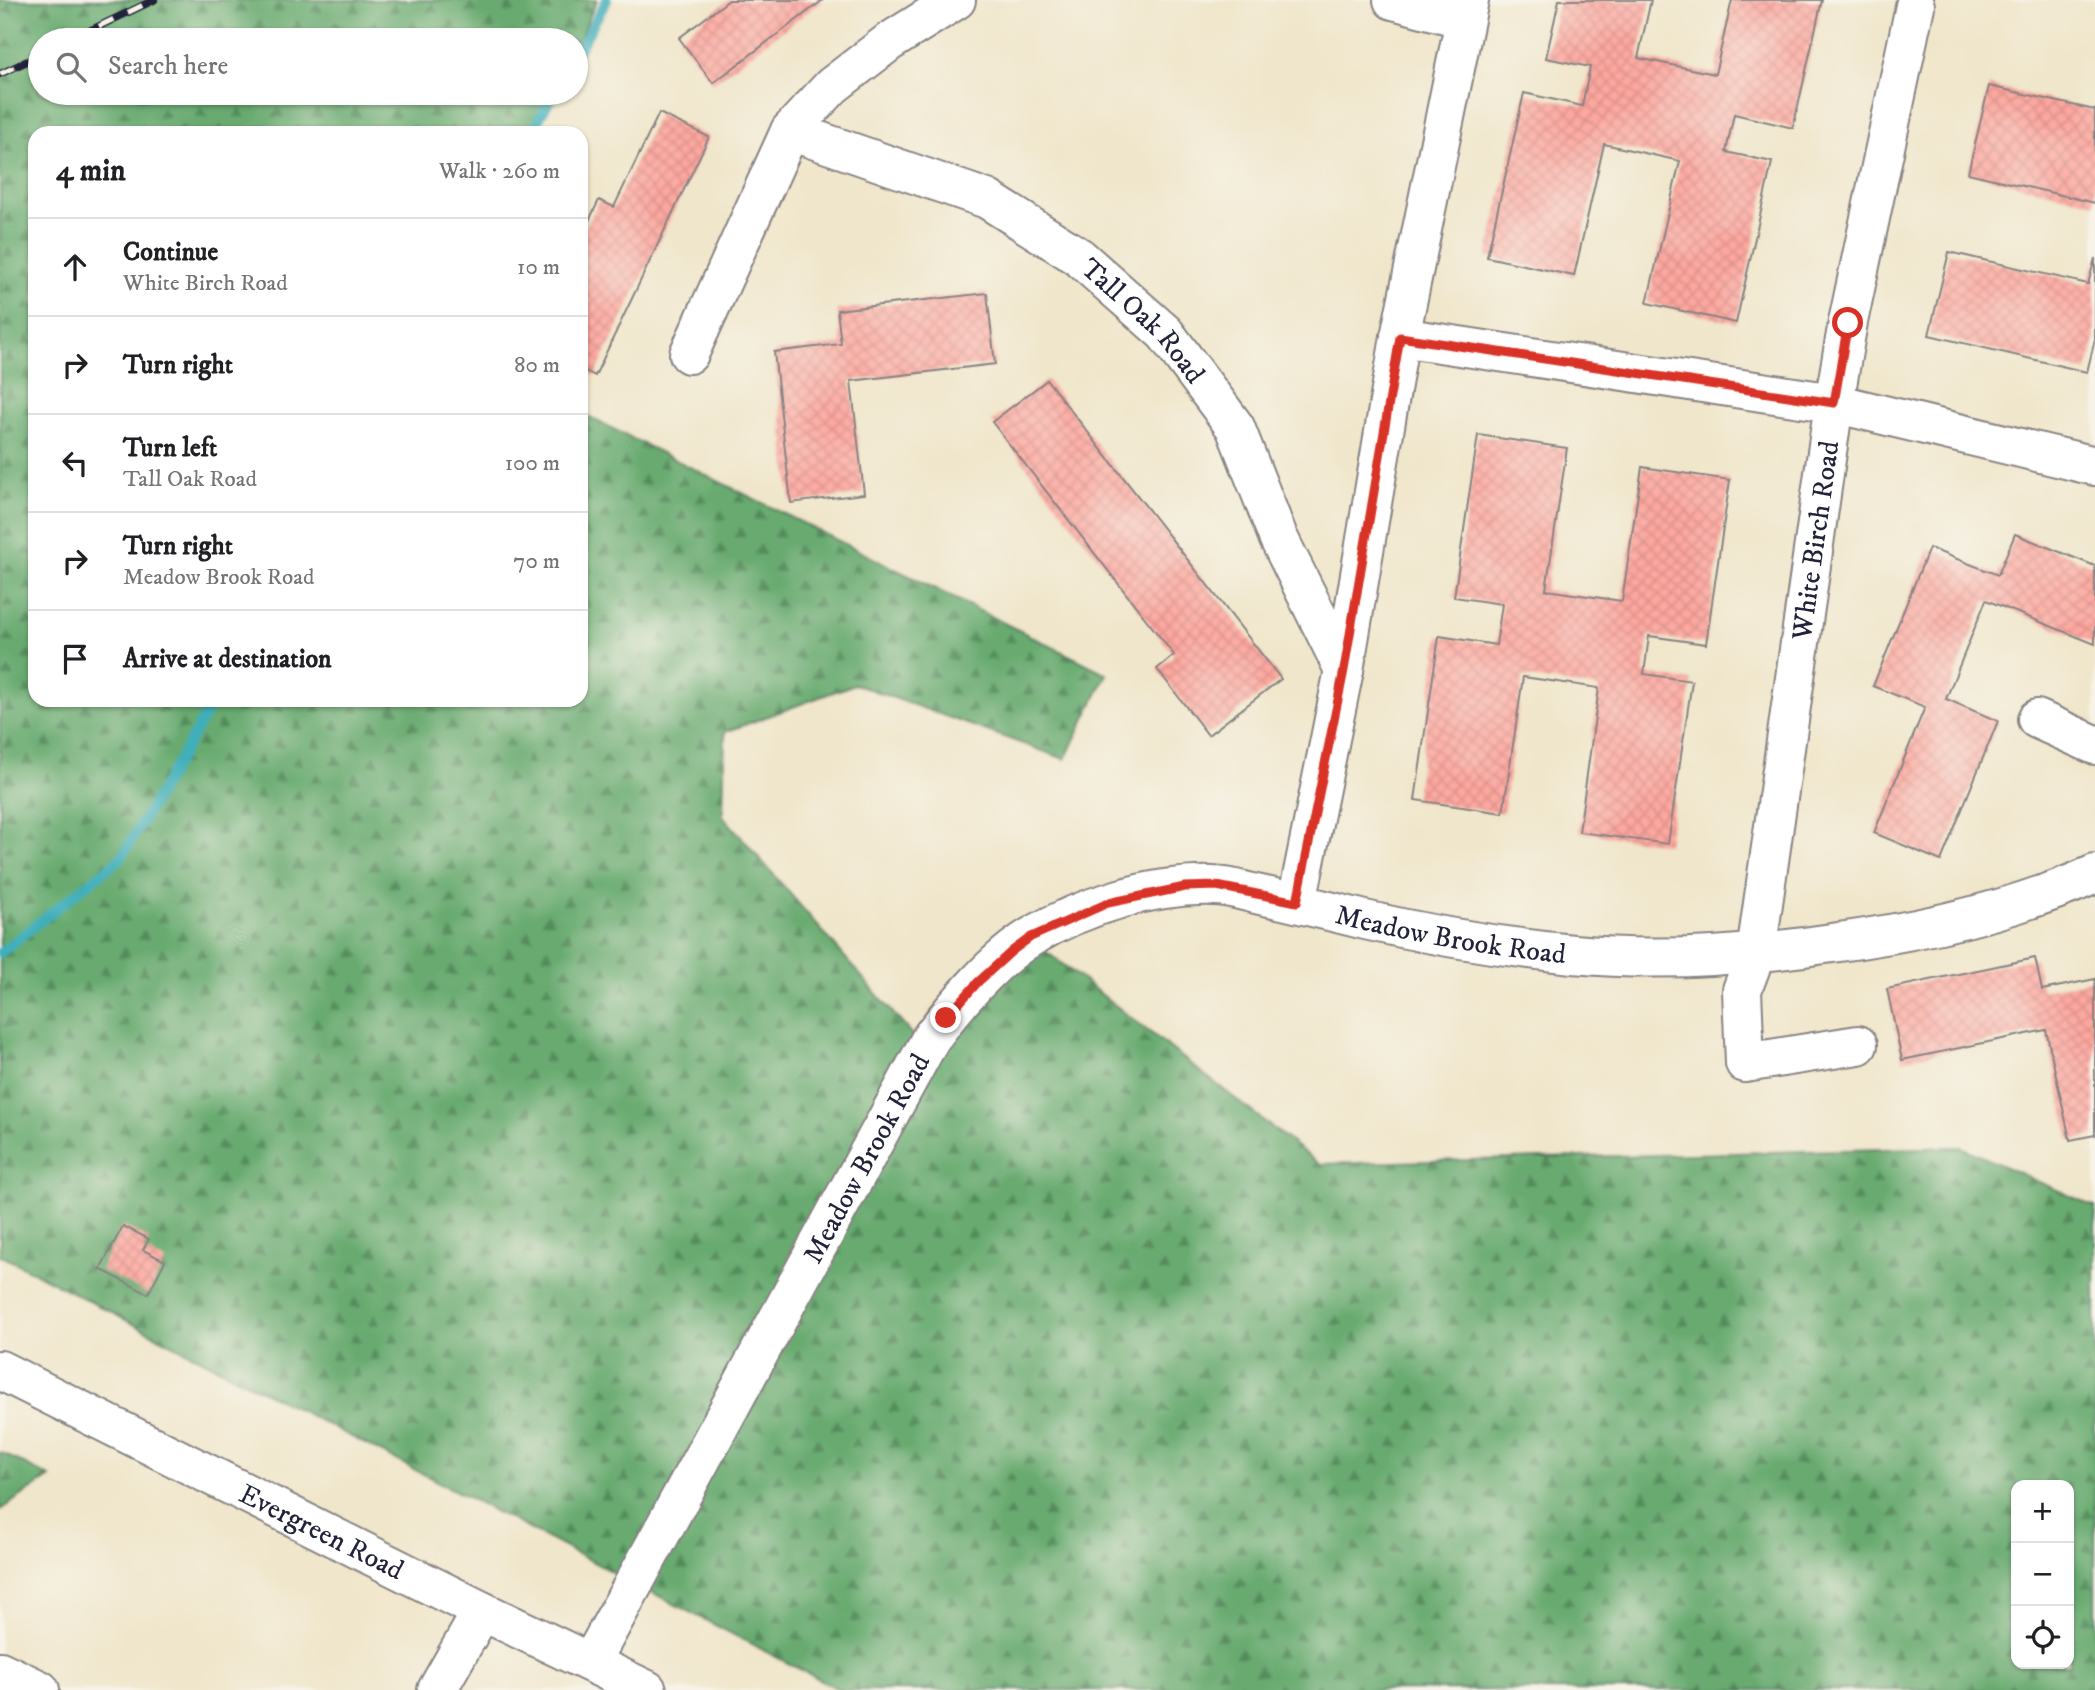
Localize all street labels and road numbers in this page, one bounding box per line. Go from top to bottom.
street label: Tall Oak Road [1073,251,1212,391]
street label: White Birch Road [1784,439,1847,643]
street label: Meadow Brook Road [1332,897,1568,972]
street label: Meadow Brook Road [796,1048,938,1269]
street label: Evergreen Road [233,1477,409,1588]

